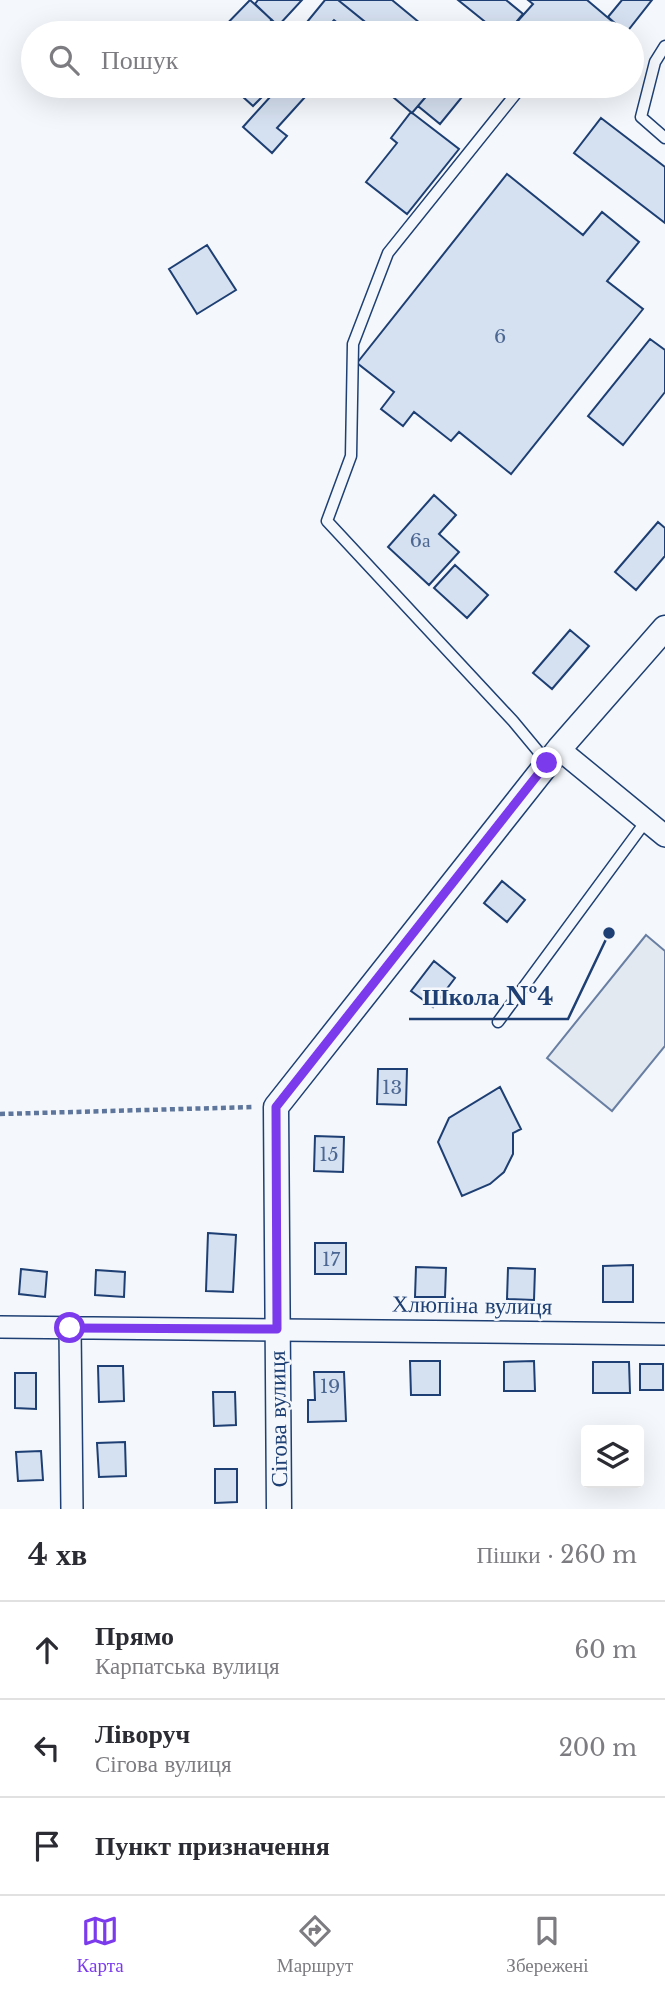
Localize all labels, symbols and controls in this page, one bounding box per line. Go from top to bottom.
search box [21,21,644,98]
icon: search [45,41,83,79]
text: Пошук [101,44,178,76]
house number: 6 [494,325,506,348]
house number: 6а [410,529,431,552]
route end [531,747,562,778]
callout: Школа №4 [409,974,568,1019]
text: Школа №4 [422,982,554,1011]
house number: 13 [382,1076,402,1099]
house number: 15 [319,1143,339,1166]
house number: 17 [322,1248,340,1271]
street label: Хлюпіна вулиця [392,1290,553,1320]
route start [54,1312,85,1343]
street label: Сігова вулиця [263,1350,293,1488]
house number: 19 [320,1375,340,1398]
map controls [581,1425,644,1488]
button: layers [581,1425,644,1488]
text: 4 хв [28,1536,87,1573]
text: Пішки · 260 m [476,1541,637,1569]
text: Прямо [95,1620,174,1652]
icon: ahead [28,1631,66,1669]
text: 60 m [575,1636,637,1664]
text: Карпатська вулиця [95,1652,280,1680]
text: Ліворуч [95,1718,190,1750]
icon: left [28,1729,66,1767]
text: 200 m [559,1734,637,1762]
text: Сігова вулиця [95,1750,232,1778]
icon: arrive [28,1827,66,1865]
text: Пункт призначення [95,1830,330,1862]
tab: Карта [77,1912,124,1977]
tab: Маршрут [277,1912,353,1977]
tab: Збережені [506,1912,588,1977]

